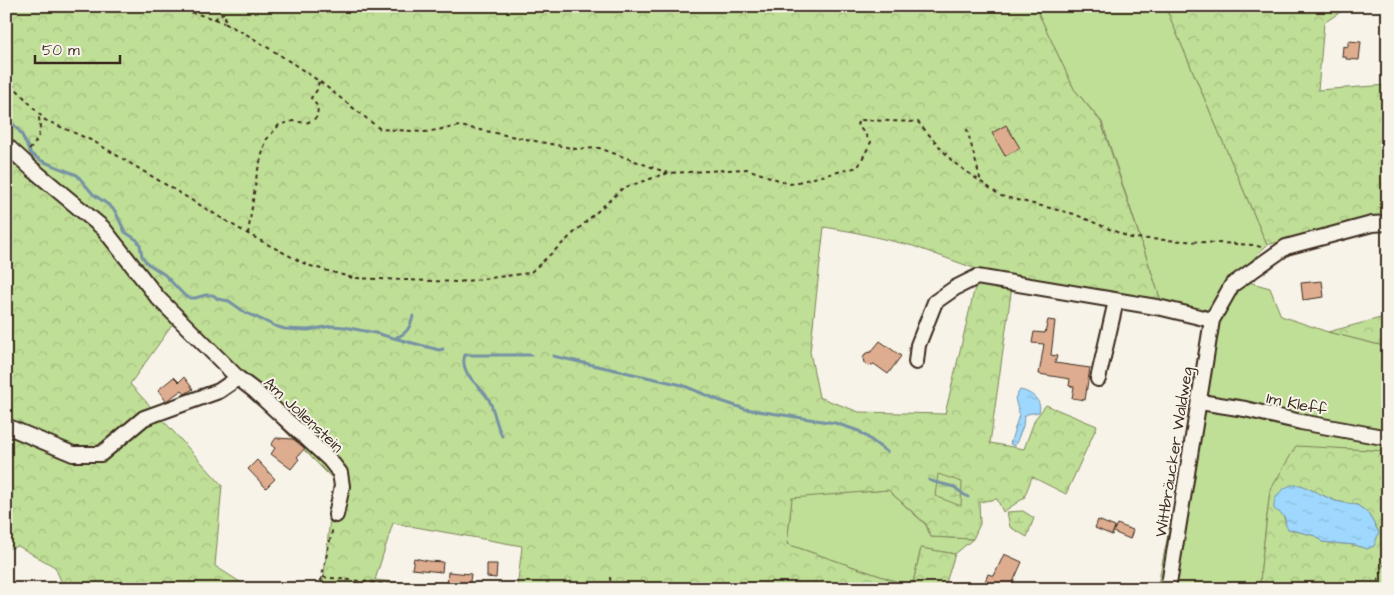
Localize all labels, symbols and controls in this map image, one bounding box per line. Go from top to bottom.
scale bar [35,32,120,64]
text: 50 m [42,40,80,61]
street label: Wittbräucker Waldweg [1150,365,1199,539]
street label: Am Jollenstein [259,372,348,458]
street label: Im Kleff [1265,387,1329,421]

